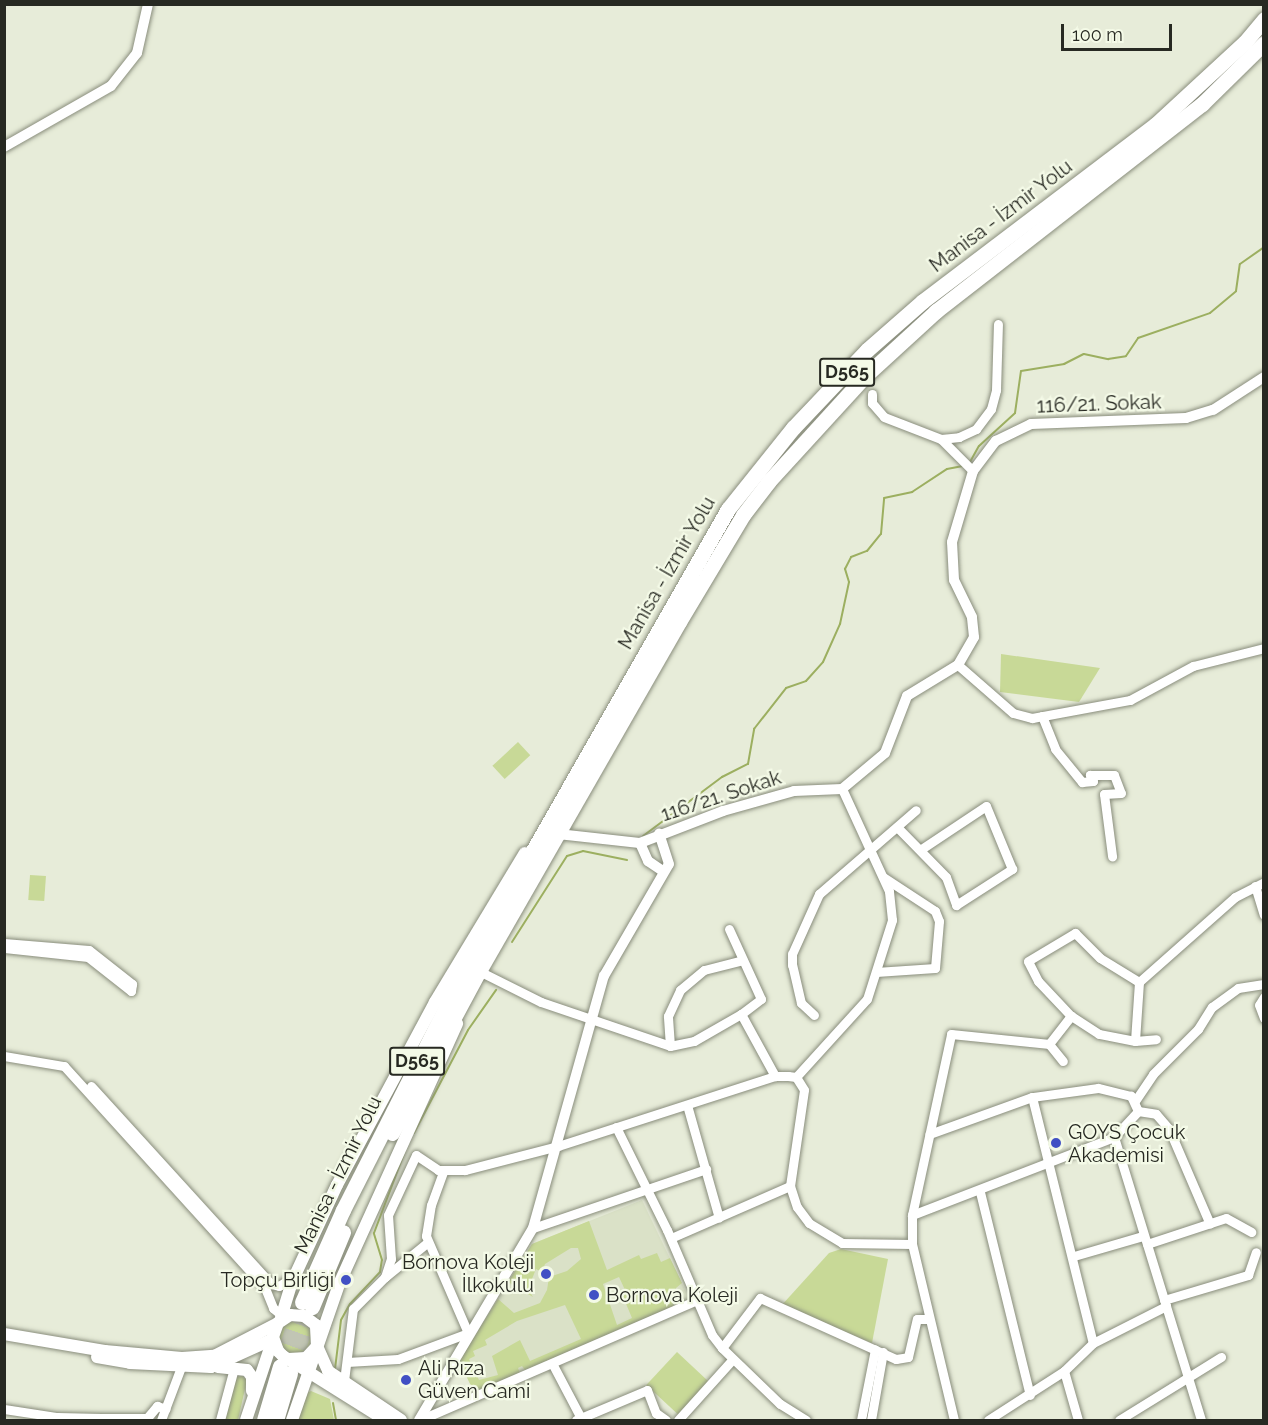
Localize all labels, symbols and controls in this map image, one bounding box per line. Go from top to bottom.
scale bar [1064,12,1175,50]
text: 100 m [1072,24,1123,45]
street label: Manisa - İzmir Yolu [924,154,1078,278]
road number: D565 [818,357,876,387]
street label: 116/21. Sokak [1036,390,1162,418]
street label: Manisa - İzmir Yolu [613,492,721,654]
street label: 116/21. Sokak [658,765,784,827]
road number: D565 [388,1046,446,1076]
street label: Manisa - İzmir Yolu [289,1092,387,1258]
place label: GOYS Çocuk Akademisi [1068,1120,1185,1167]
marker: GOYS Çocuk Akademisi [1049,1136,1063,1150]
place label: Bornova Koleji İlkokulu [402,1250,534,1297]
marker: Bornova Koleji İlkokulu [539,1267,553,1281]
place label: Topçu Birliği [221,1268,334,1292]
marker: Topçu Birliği [339,1273,353,1287]
place label: Bornova Koleji [606,1283,738,1307]
marker: Bornova Koleji [587,1288,601,1302]
place label: Ali Rıza Güven Cami [418,1356,530,1403]
marker: Ali Rıza Güven Cami [399,1373,413,1387]

